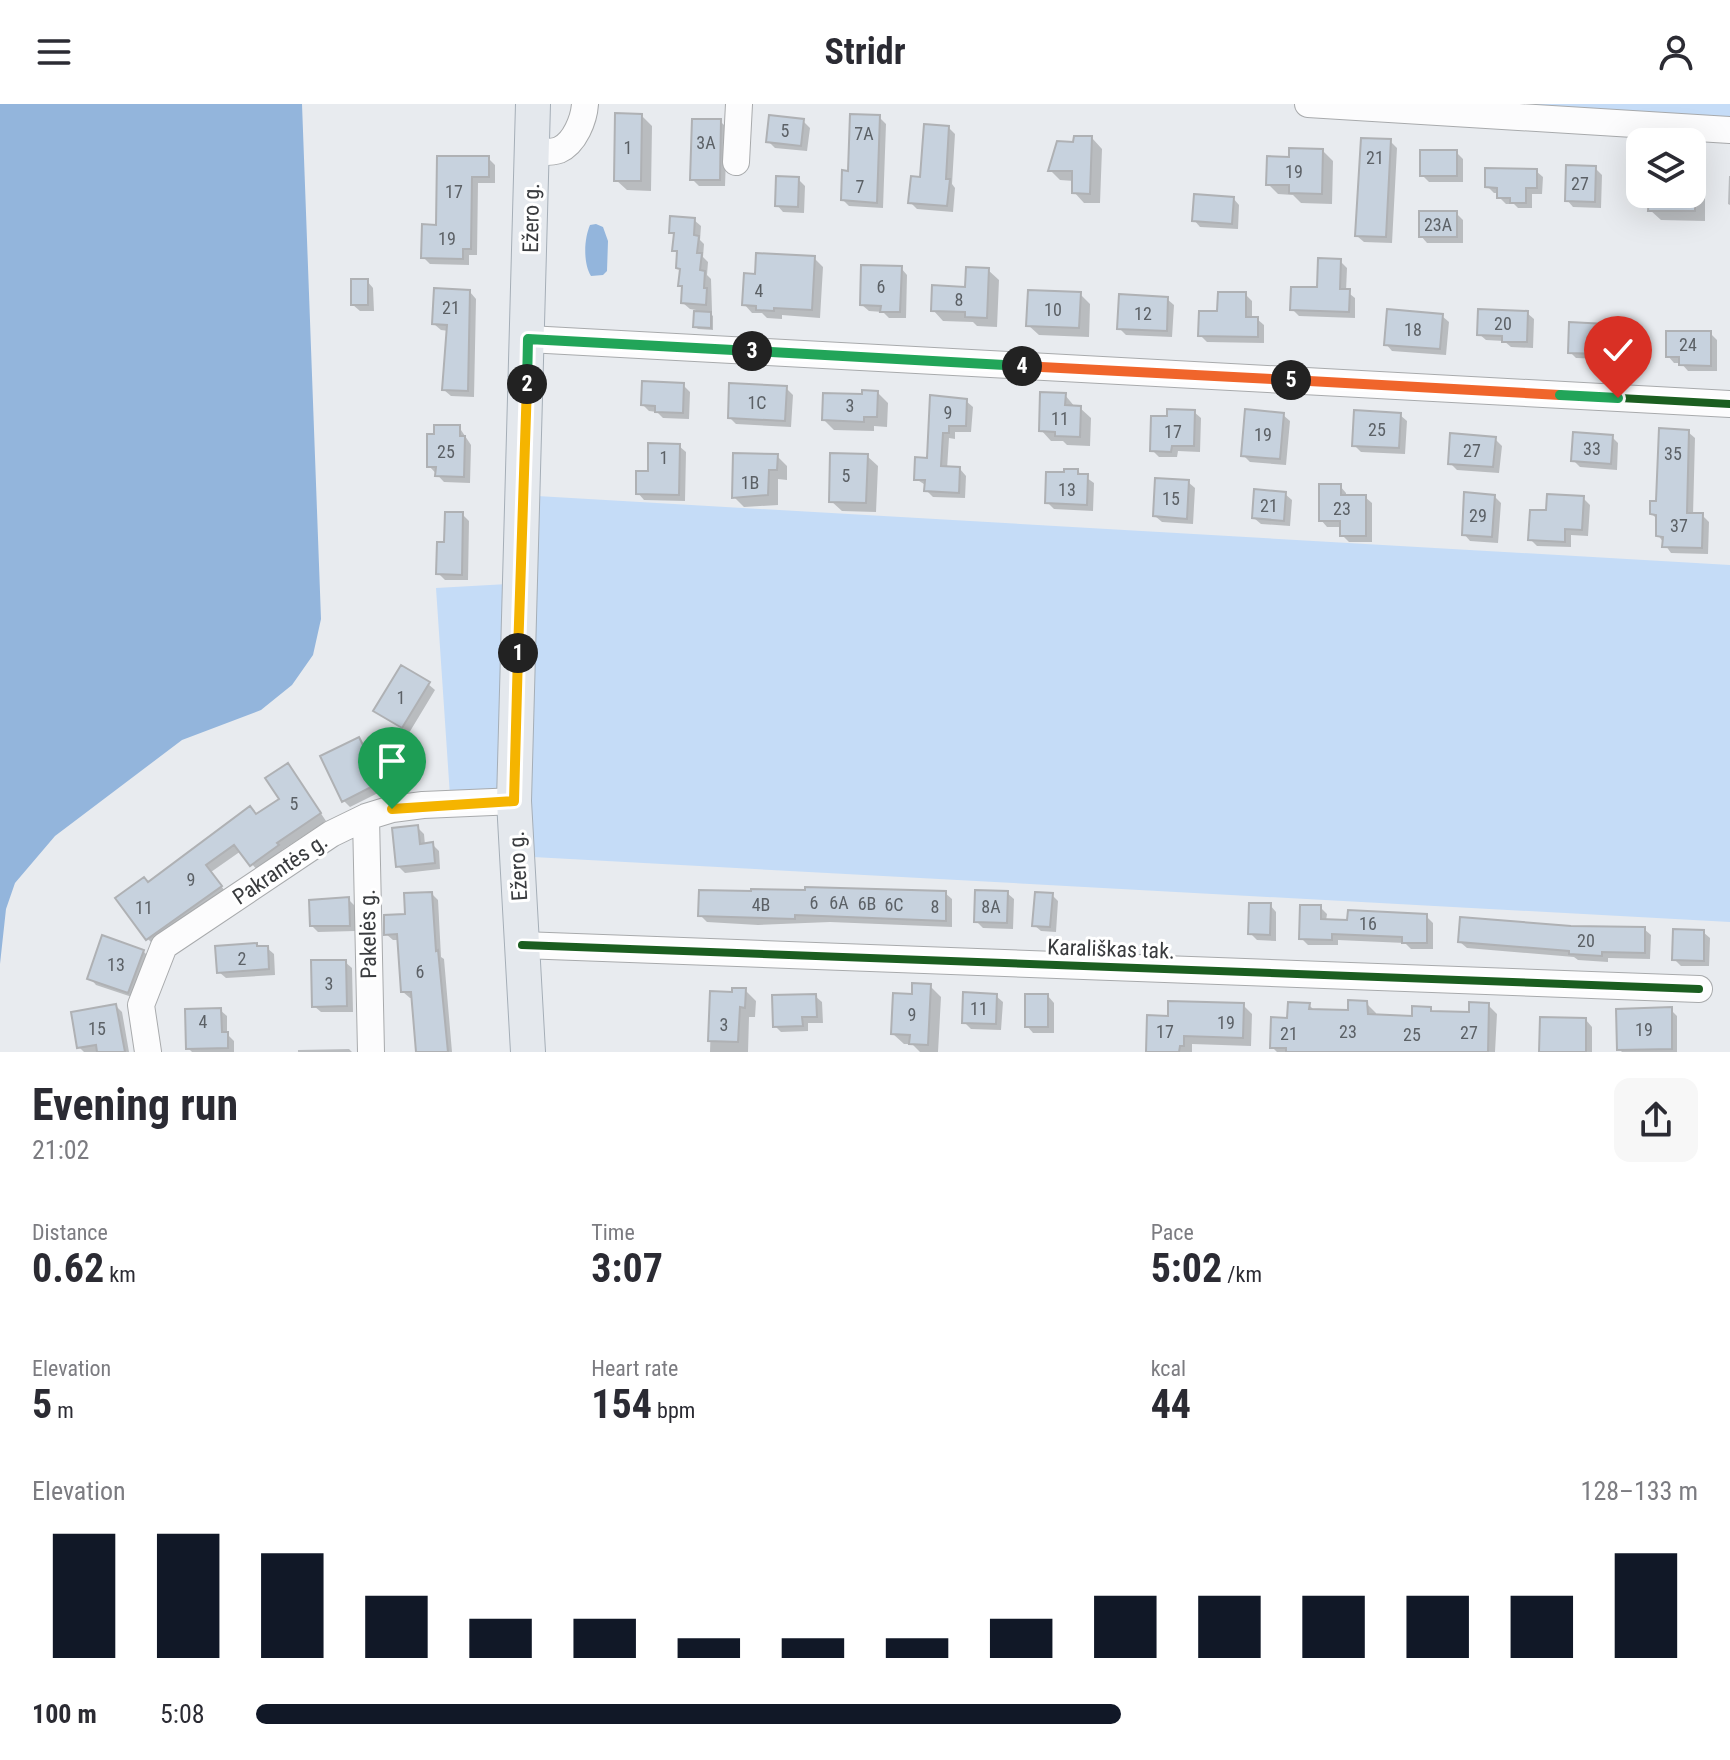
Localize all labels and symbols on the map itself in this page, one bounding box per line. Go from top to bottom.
house number: 5 [781,120,790,141]
house number: 7A [854,123,874,144]
house number: 3A [696,132,716,153]
house number: 1 [624,137,632,158]
house number: 21 [1366,147,1384,168]
house number: 19 [1285,161,1303,182]
house number: 27 [1571,173,1589,194]
house number: 7 [856,176,865,197]
house number: 17 [445,181,463,202]
street label: Ežero g. [518,183,544,253]
house number: 23A [1424,214,1453,235]
house number: 19 [438,228,456,249]
house number: 6 [877,276,885,297]
house number: 4 [755,280,764,301]
house number: 8 [955,289,963,310]
house number: 21 [442,297,460,318]
house number: 10 [1044,299,1062,320]
house number: 12 [1134,303,1152,324]
house number: 20 [1494,313,1512,334]
pin [1584,316,1652,398]
house number: 18 [1404,319,1422,340]
pin: 3 [732,331,772,371]
house number: 24 [1679,334,1697,355]
pin: 4 [1002,346,1042,386]
pin: 5 [1271,360,1311,400]
pin: 2 [507,364,547,404]
house number: 1C [747,392,767,413]
house number: 3 [846,395,854,416]
house number: 9 [944,402,952,423]
house number: 11 [1051,408,1069,429]
house number: 25 [1368,419,1386,440]
house number: 17 [1164,421,1182,442]
house number: 19 [1254,424,1272,445]
house number: 33 [1583,438,1601,459]
house number: 27 [1463,440,1481,461]
house number: 25 [437,441,455,462]
house number: 35 [1664,443,1682,464]
house number: 1 [660,447,668,468]
house number: 5 [842,465,851,486]
house number: 1B [741,472,759,493]
house number: 13 [1058,479,1076,500]
house number: 15 [1162,488,1180,509]
house number: 21 [1260,495,1278,516]
house number: 23 [1333,498,1351,519]
house number: 29 [1469,505,1487,526]
house number: 37 [1670,515,1688,536]
pin: 1 [498,633,538,673]
house number: 1 [397,687,405,708]
pin [358,727,426,809]
house number: 5 [290,793,299,814]
street label: Pakrantės g. [228,828,332,910]
street label: Ežero g. [504,830,532,902]
house number: 9 [187,869,195,890]
street label: Pakelės g. [355,889,381,979]
house number: 6 [810,892,818,913]
house number: 6A [829,892,849,913]
house number: 6B [858,893,876,914]
house number: 4B [752,894,770,915]
house number: 6C [884,894,904,915]
house number: 8 [931,896,939,917]
house number: 8A [981,896,1001,917]
house number: 11 [135,897,153,918]
house number: 16 [1359,913,1377,934]
house number: 20 [1577,930,1595,951]
street label: Karališkas tak. [1047,934,1175,964]
house number: 2 [238,948,247,969]
house number: 13 [107,954,125,975]
house number: 6 [416,961,424,982]
house number: 3 [325,973,333,994]
house number: 11 [970,998,988,1019]
house number: 9 [908,1004,916,1025]
house number: 4 [199,1011,208,1032]
house number: 19 [1217,1012,1235,1033]
house number: 3 [720,1014,728,1035]
house number: 15 [88,1018,106,1039]
house number: 19 [1635,1019,1653,1040]
house number: 17 [1156,1021,1174,1042]
house number: 23 [1339,1021,1357,1042]
house number: 27 [1460,1022,1478,1043]
house number: 21 [1280,1023,1298,1044]
house number: 25 [1403,1024,1421,1045]

